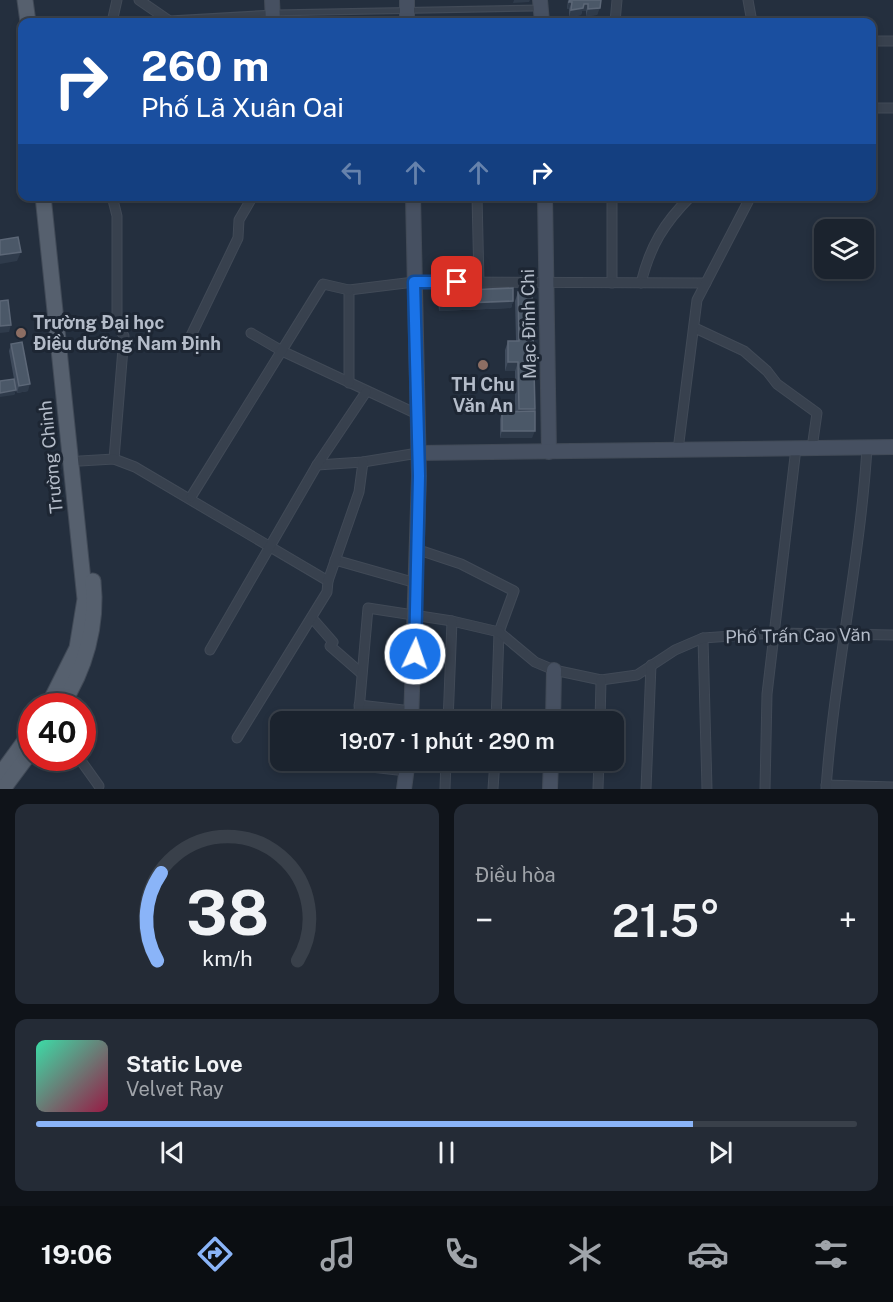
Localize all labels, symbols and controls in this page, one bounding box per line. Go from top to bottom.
text: 260 m [141,41,269,90]
icon: right [42,42,120,120]
text: Phố Lã Xuân Oai [141,91,344,123]
icon: left [336,156,369,189]
icon: ahead [399,156,432,189]
icon: ahead [462,156,495,189]
icon: right [525,156,558,189]
map controls [814,219,874,279]
button: layers [814,219,874,279]
pin [431,256,482,307]
icon: arrive [440,265,473,298]
street label: Mạc Đĩnh Chi [517,269,540,379]
place label: Trường Đại học Điều dưỡng Nam Định [33,312,221,354]
marker: Trường Đại học Điều dưỡng Nam Định [14,326,28,340]
marker: TH Chu Văn An [476,358,490,372]
place label: TH Chu Văn An [451,374,515,416]
street label: Trường Chinh [34,400,67,515]
position arrow [383,622,447,686]
street label: Phố Trấn Cao Văn [725,624,871,647]
speed limit sign: 40 [18,693,96,771]
text: 19:07 · 1 phút · 290 m [339,728,555,754]
text: Điều hòa [475,863,556,887]
text: 38 [185,876,269,949]
text: 21.5° [612,894,720,947]
text: − [475,901,493,939]
text: + [839,901,857,939]
text: km/h [202,946,252,971]
text: Static Love [126,1051,243,1077]
text: Velvet Ray [126,1077,224,1101]
icon: previous [156,1136,189,1169]
icon: pause [430,1136,463,1169]
icon: next [704,1136,737,1169]
icon: directions [194,1233,236,1275]
icon: music [317,1233,359,1275]
icon: phone [440,1233,482,1275]
icon: climate [564,1233,606,1275]
icon: car [687,1233,729,1275]
icon: filters [810,1233,852,1275]
text: 19:06 [41,1238,112,1270]

